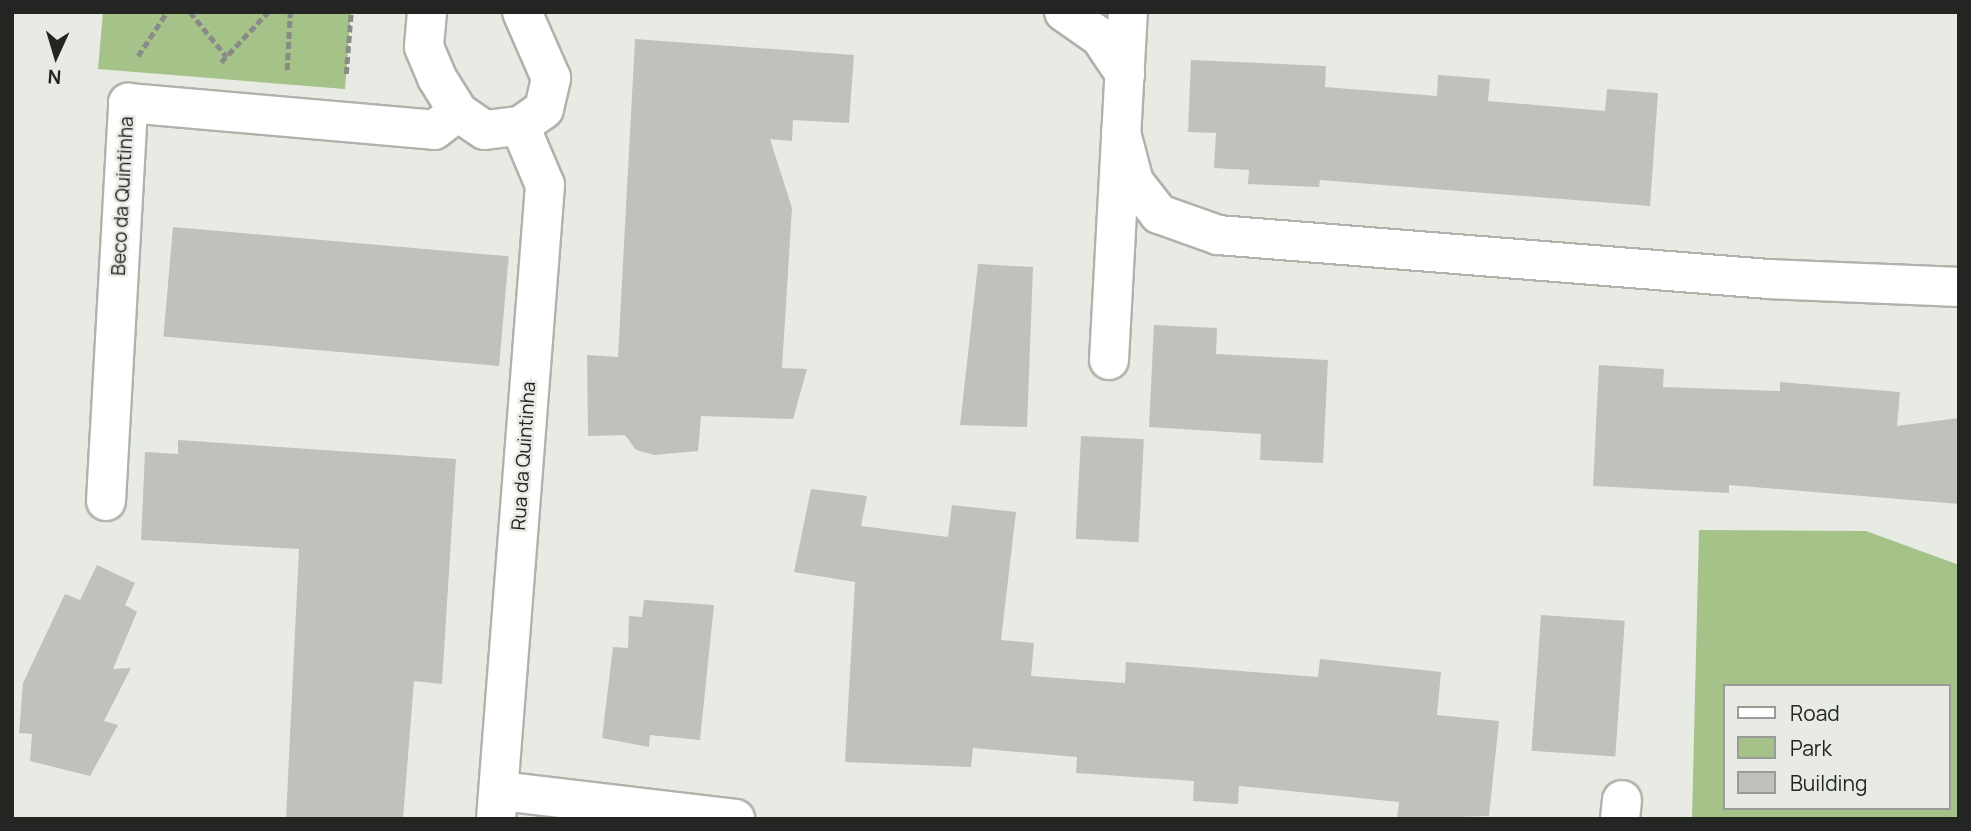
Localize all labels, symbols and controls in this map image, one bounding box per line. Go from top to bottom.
north arrow [21,21,91,91]
text: N [47,64,62,90]
street label: Beco da Quintinha [107,116,139,276]
street label: Rua da Quintinha [507,381,541,531]
legend [1722,684,1950,810]
text: Road [1790,699,1840,727]
text: Park [1790,734,1832,762]
text: Building [1790,769,1867,797]

